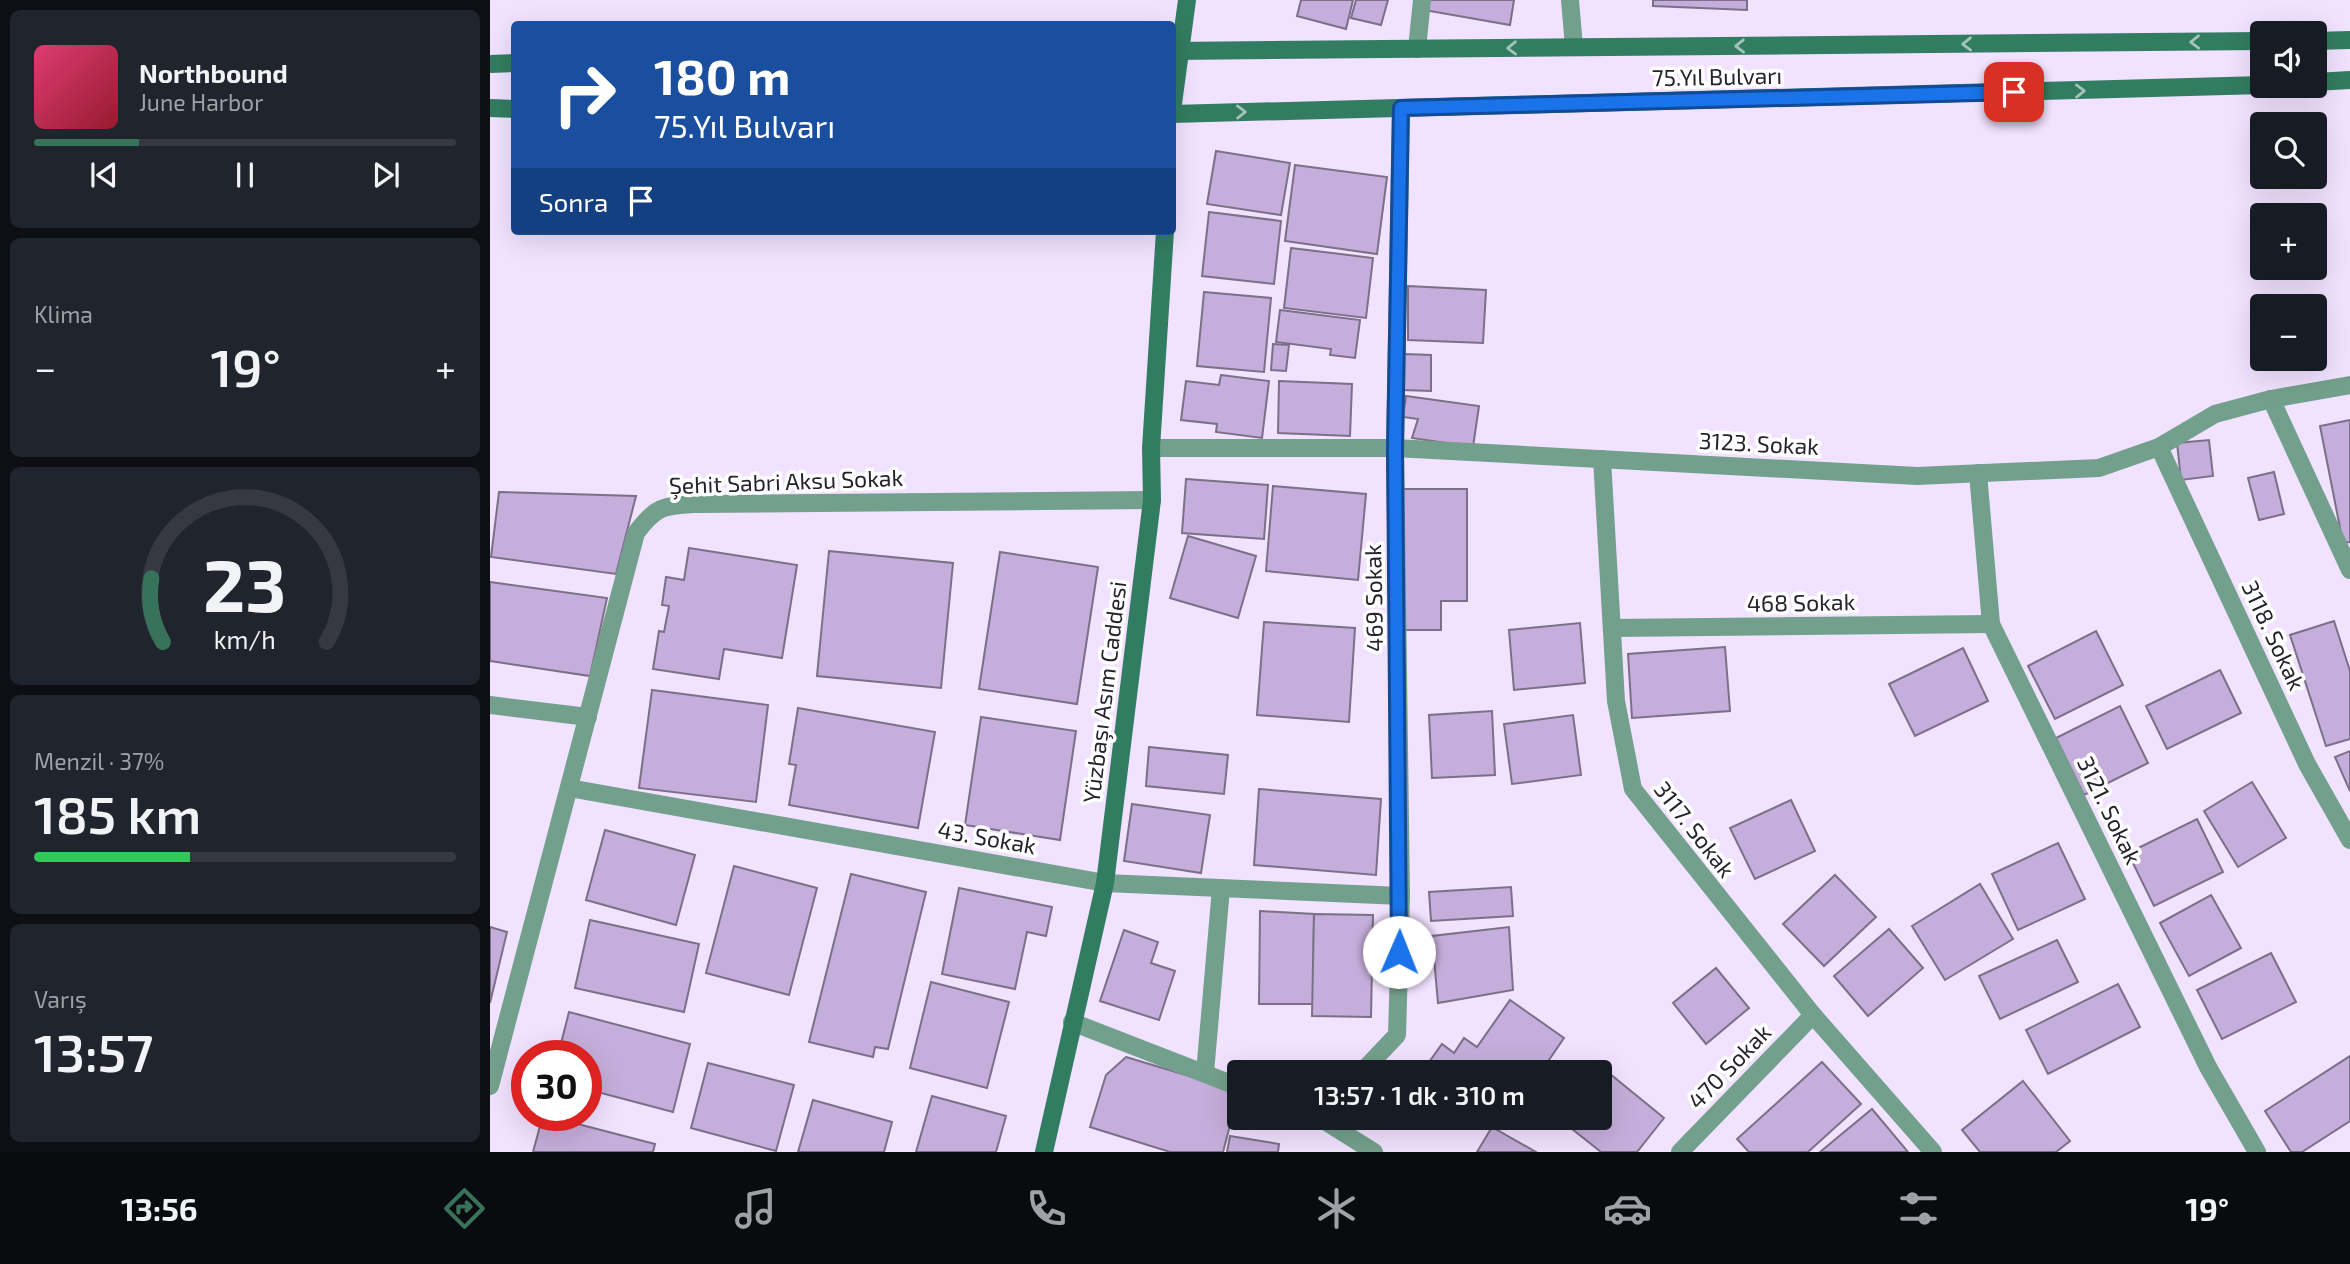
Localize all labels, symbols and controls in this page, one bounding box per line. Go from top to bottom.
map controls [2250,21,2327,371]
button: sound [2250,21,2327,98]
one-way arrow [2189,34,2199,50]
one-way arrow [1961,36,1972,52]
one-way arrow [1734,38,1744,54]
one-way arrow [1506,40,1517,56]
text: 180 m [654,46,790,105]
icon: right [539,49,630,140]
text: Northbound [139,57,288,88]
street label: 75.Yıl Bulvarı [1652,61,1782,91]
pin [1984,62,2044,122]
icon: arrive [1995,73,2033,111]
one-way arrow [2075,83,2086,98]
text: June Harbor [139,88,263,116]
one-way arrow [1236,104,1246,120]
text: 75.Yıl Bulvarı [654,106,835,144]
button: search [2250,112,2327,189]
icon: previous [85,156,123,194]
icon: pause [226,156,264,194]
icon: next [367,156,405,194]
icon: arrive [622,182,660,220]
text: Sonra [539,186,608,217]
button: + [2250,203,2327,280]
button: − [2250,294,2327,371]
text: Klima [34,300,93,328]
text: 19° [210,335,281,397]
text: − [34,344,56,390]
text: + [435,344,456,390]
street label: 3123. Sokak [1698,426,1820,460]
street label: Şehit Sabri Aksu Sokak [668,463,904,500]
text: 23 [203,539,287,627]
street label: 469 Sokak [1358,544,1388,652]
street label: 3118. Sokak [2236,576,2312,694]
street label: Yüzbaşı Asım Caddesi [1077,580,1132,805]
street label: 468 Sokak [1747,587,1856,617]
text: km/h [214,624,276,654]
text: Menzil · 37% [34,747,164,775]
street label: 3121. Sokak [2072,752,2148,869]
street label: 3117. Sokak [1649,775,1741,883]
text: 185 km [34,782,201,844]
street label: 43. Sokak [936,815,1039,859]
position arrow [1362,915,1436,989]
text: Varış [34,985,87,1013]
street label: 470 Sokak [1682,1018,1776,1114]
text: 13:57 [34,1020,153,1082]
speed limit sign: 30 [511,1040,602,1131]
text: 13:57 · 1 dk · 310 m [1314,1079,1525,1110]
icon: directions [440,1184,489,1233]
icon: music [731,1184,780,1233]
icon: phone [1022,1184,1071,1233]
icon: climate [1312,1184,1361,1233]
icon: car [1603,1184,1652,1233]
icon: filters [1894,1184,1943,1233]
text: 13:56 [121,1189,198,1227]
text: 19° [2185,1189,2229,1227]

